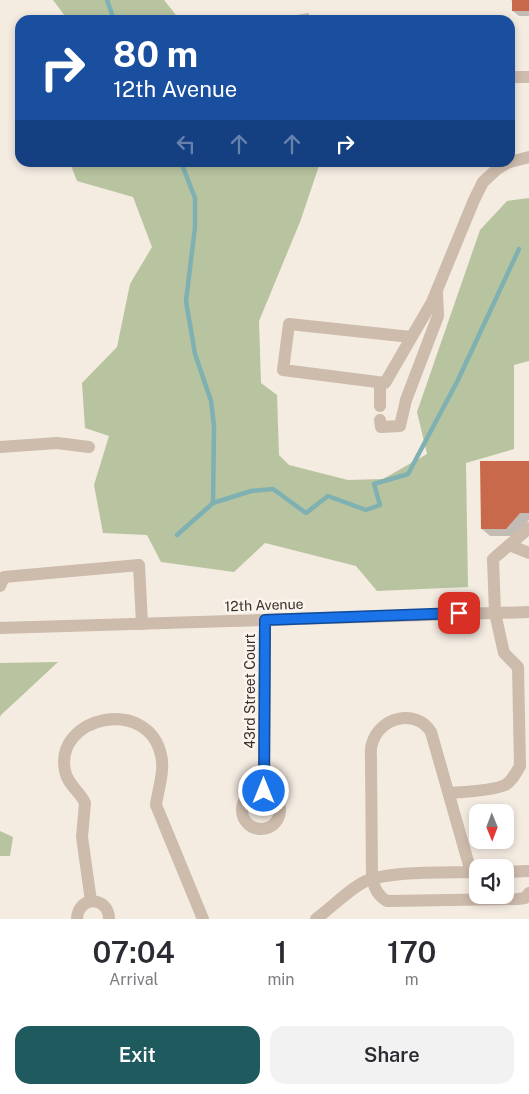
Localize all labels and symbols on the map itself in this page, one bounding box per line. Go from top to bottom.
pin [438,592,480,634]
street label: 12th Avenue [224,596,304,614]
street label: 43rd Street Court [242,633,258,749]
position arrow [237,764,289,816]
north arrow [469,804,514,849]

